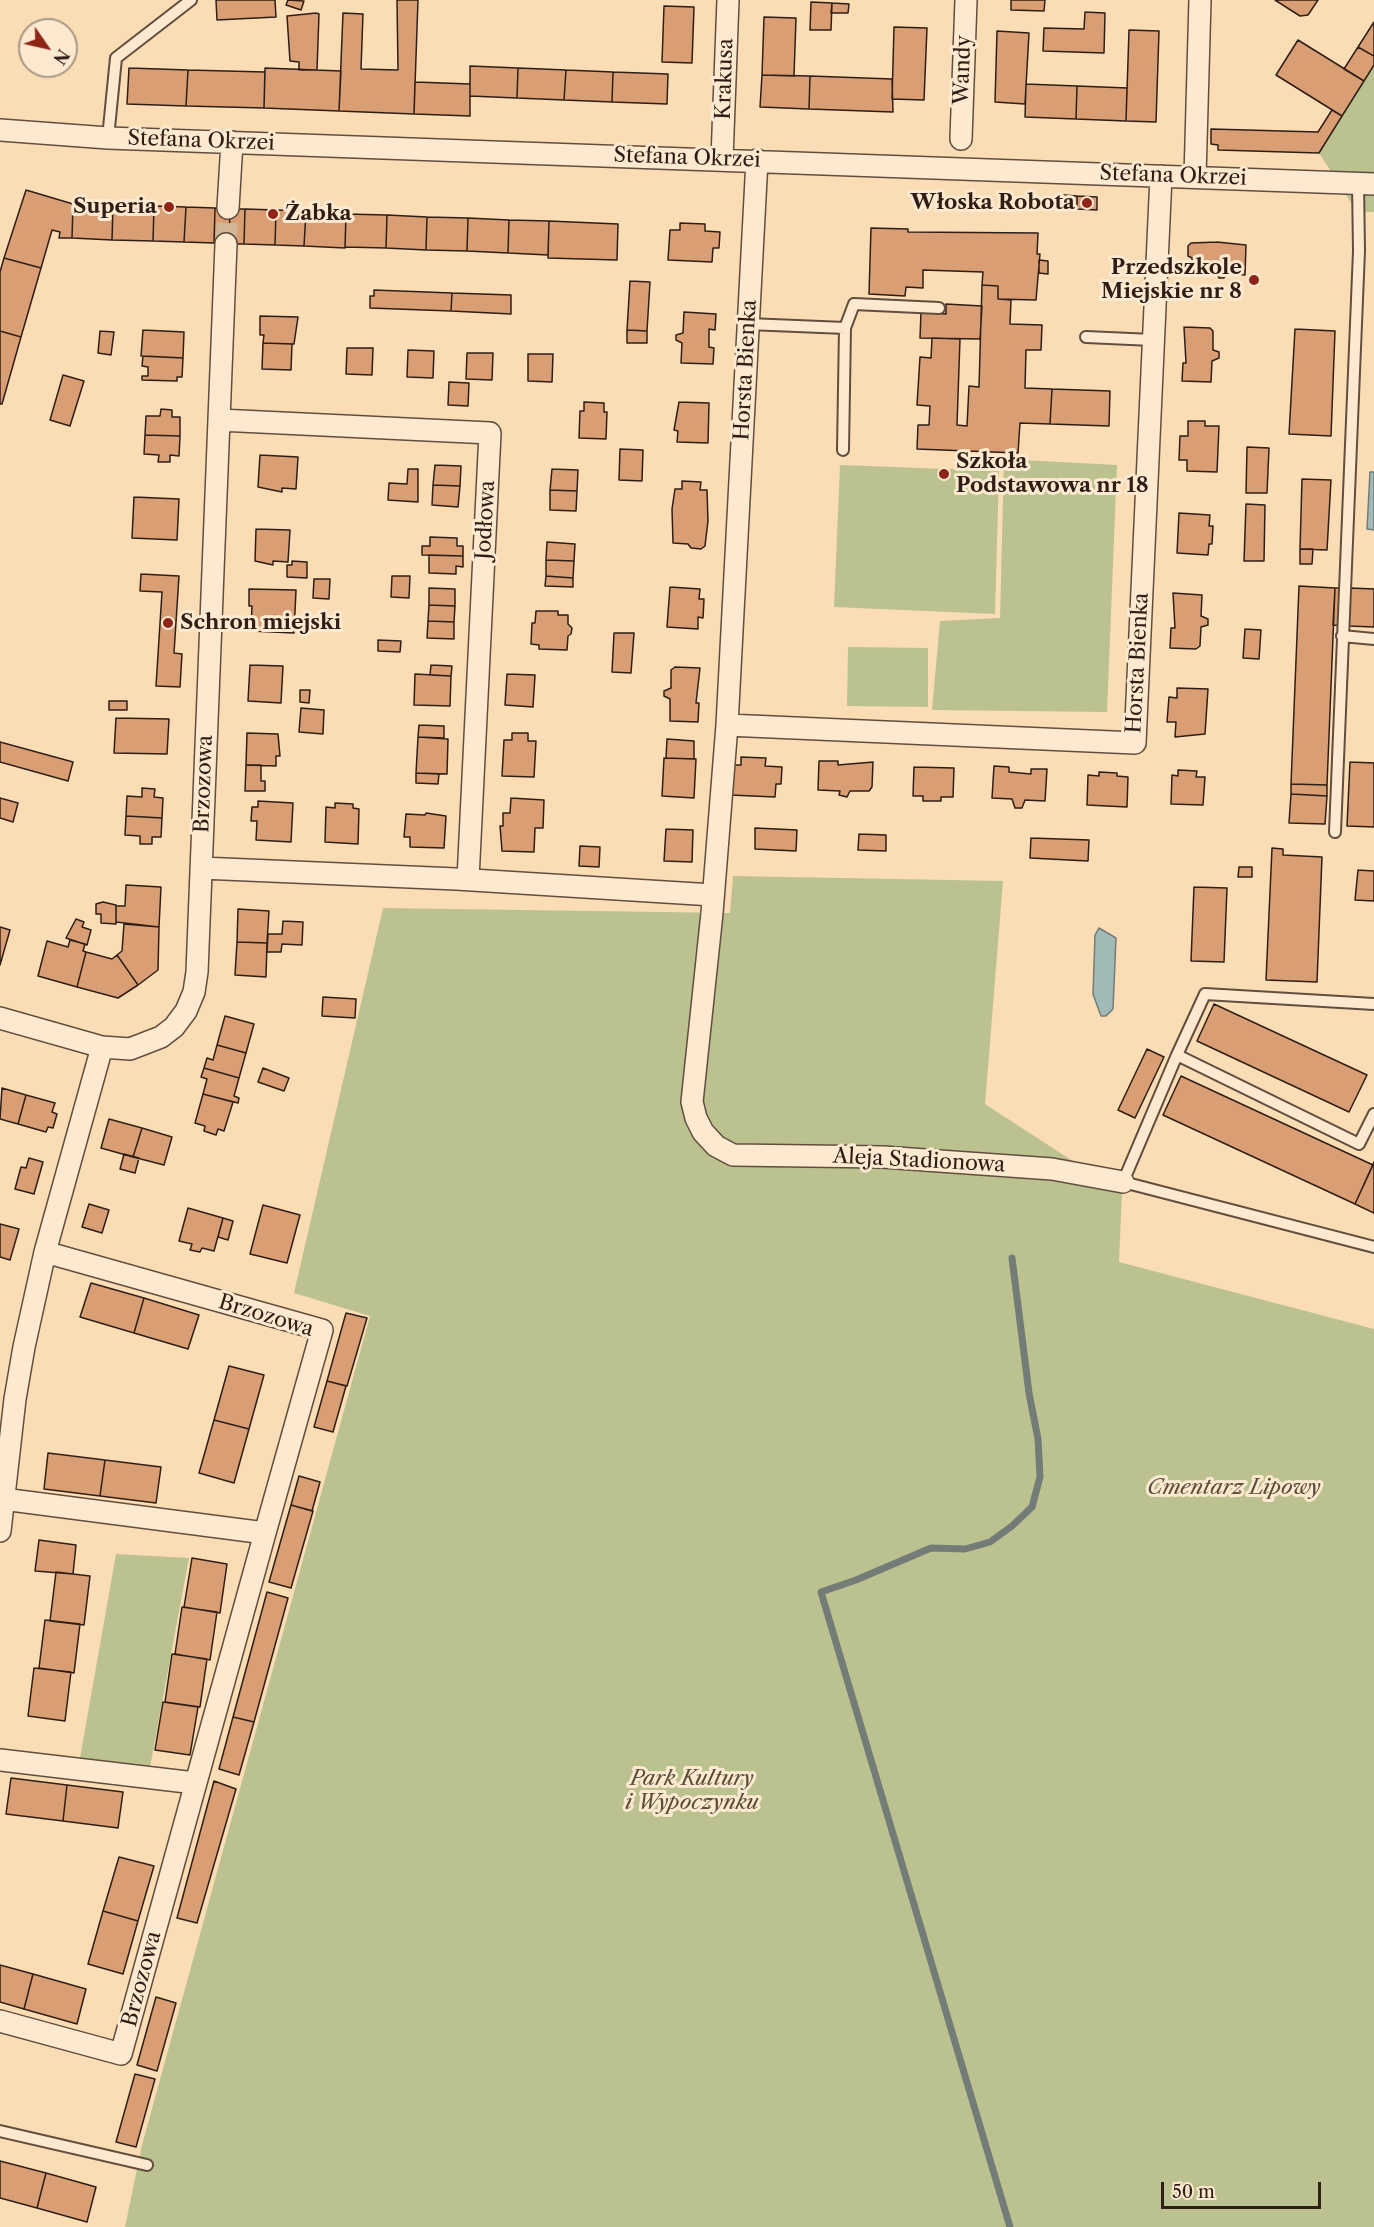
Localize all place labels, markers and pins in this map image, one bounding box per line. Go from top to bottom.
place label: Włoska Robota [910,190,1075,216]
place label: Superia [73,194,157,220]
marker: Włoska Robota [1080,196,1094,210]
marker: Superia [162,200,176,214]
place label: Żabka [285,201,352,227]
marker: Żabka [266,207,280,221]
place label: Przedszkole Miejskie nr 8 [1101,255,1242,305]
marker: Przedszkole Miejskie nr 8 [1247,273,1261,287]
place label: Szkoła Podstawowa nr 18 [956,449,1149,499]
marker: Szkoła Podstawowa nr 18 [937,467,951,481]
place label: Schron miejski [180,610,341,636]
marker: Schron miejski [161,616,175,630]

